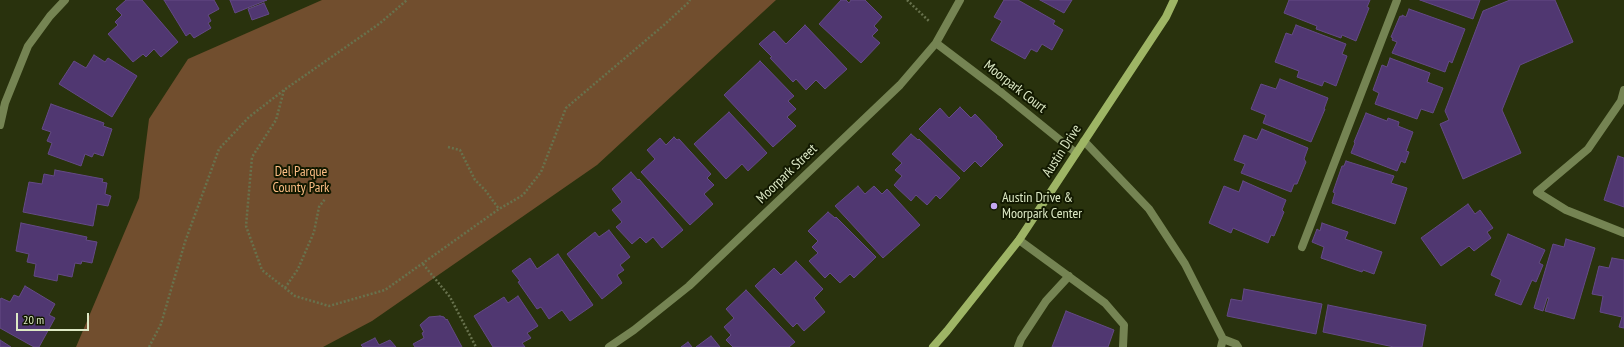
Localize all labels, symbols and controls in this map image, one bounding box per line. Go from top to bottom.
street label: Moorpark Court [980,57,1050,117]
street label: Austin Drive [1039,122,1085,180]
street label: Moorpark Street [753,141,821,207]
park label: Del Parque County Park [272,164,330,196]
place label: Austin Drive & Moorpark Center [1002,190,1082,222]
marker: Austin Drive & Moorpark Center [989,201,999,211]
scale bar [18,305,91,331]
text: 20 m [23,312,44,327]

